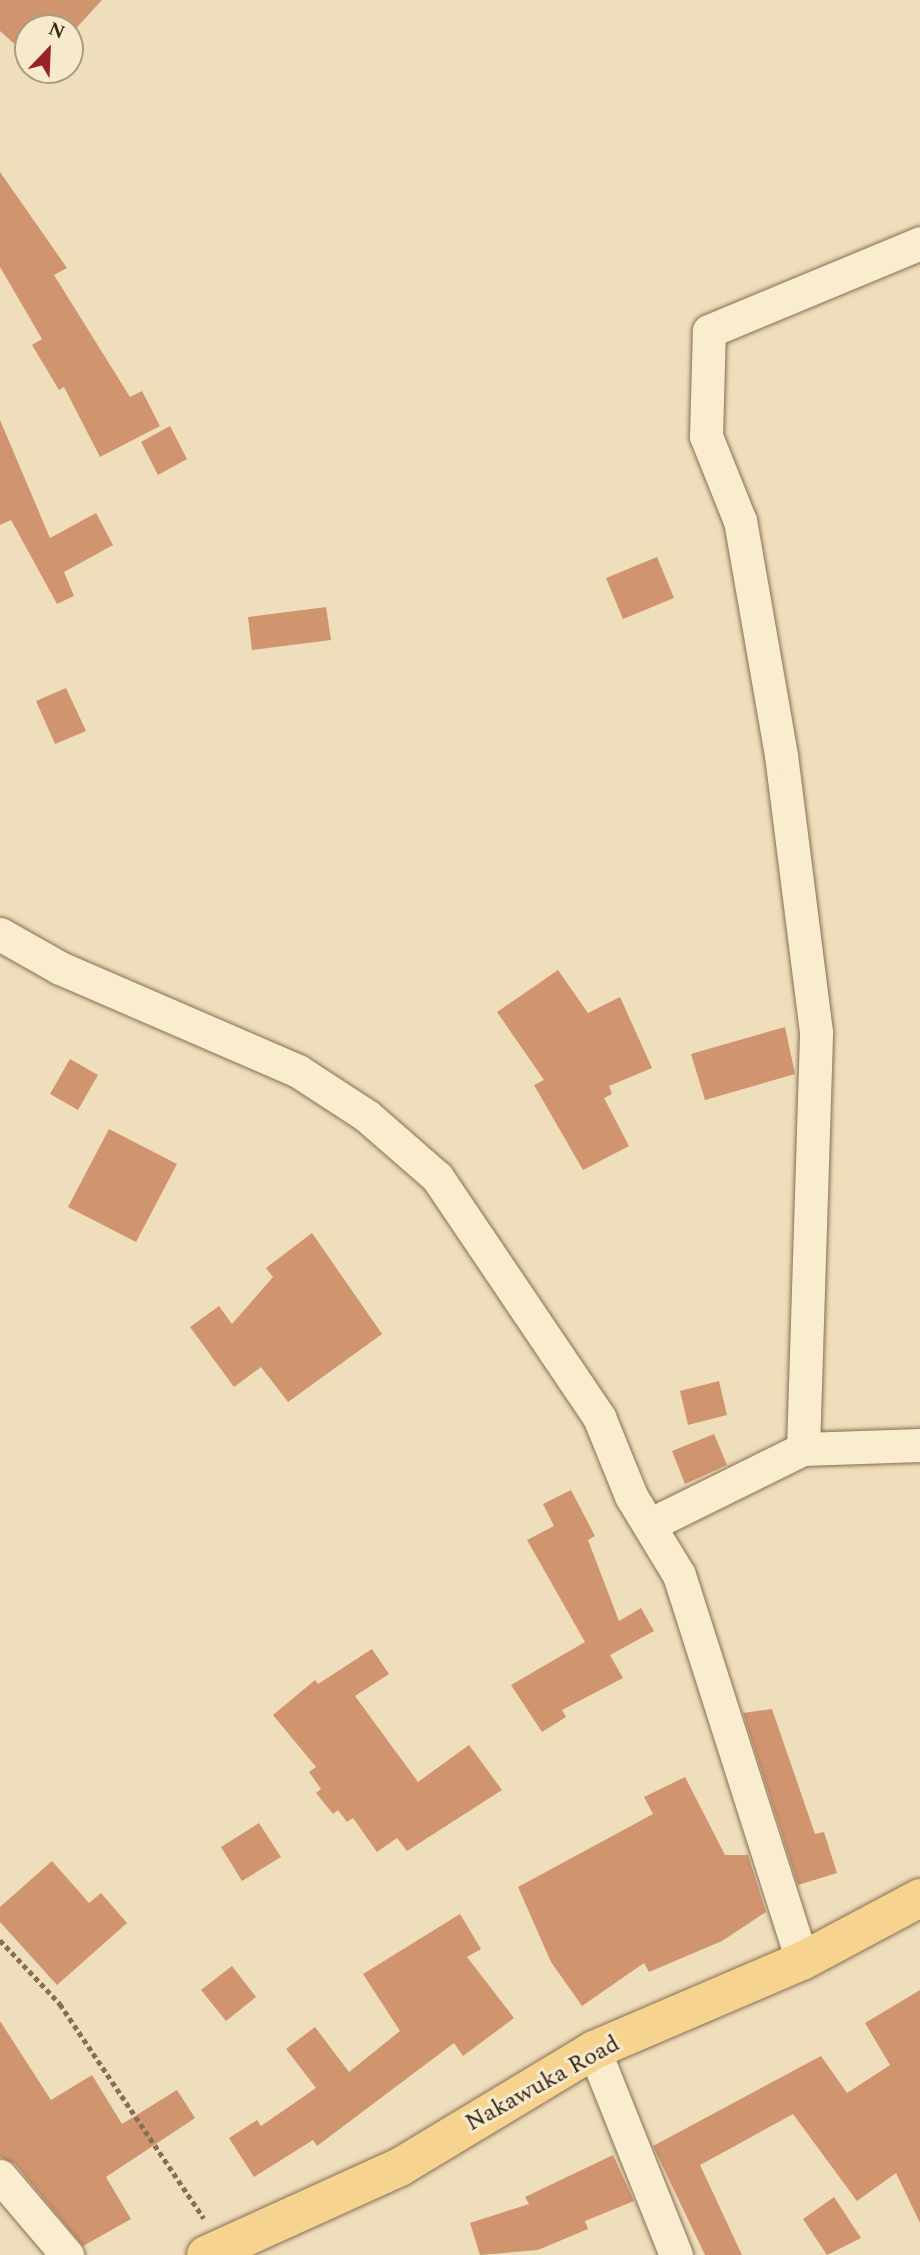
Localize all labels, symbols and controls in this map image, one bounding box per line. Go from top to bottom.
north arrow [14,14,84,84]
text: N [44,15,69,47]
street label: Nakawuka Road [461,2030,625,2138]

